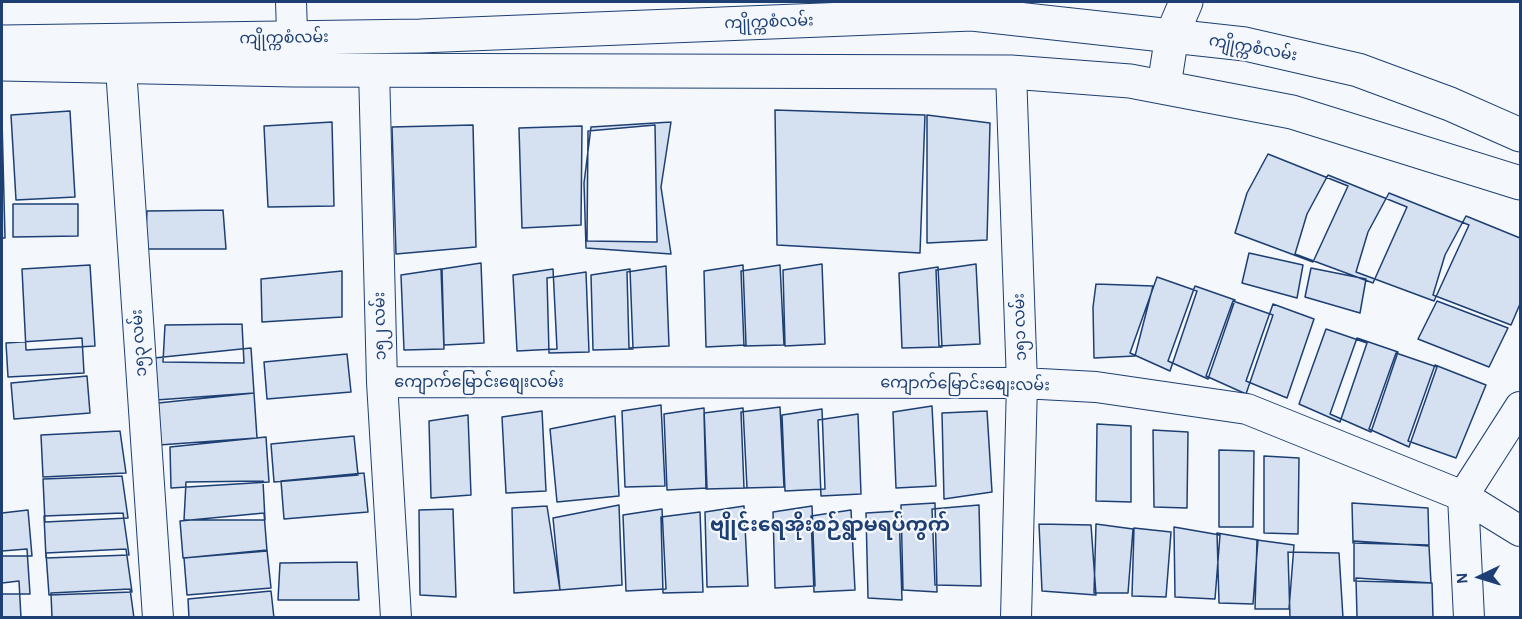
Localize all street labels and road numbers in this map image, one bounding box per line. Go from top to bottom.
street label: ကျိုက္ကစံလမ်း [724,11,814,33]
street label: ကျိုက္ကစံလမ်း [239,28,329,48]
street label: ကျိုက္ကစံလမ်း [1207,31,1299,65]
street label: ၁၅၂ လမ်း [370,292,390,360]
street label: ၁၅၁ လမ်း [1009,293,1031,361]
street label: ၁၅၃ လမ်း [127,309,151,377]
street label: ကျောက်မြောင်းစျေးလမ်း [394,372,564,392]
street label: ကျောက်မြောင်းစျေးလမ်း [880,373,1050,395]

